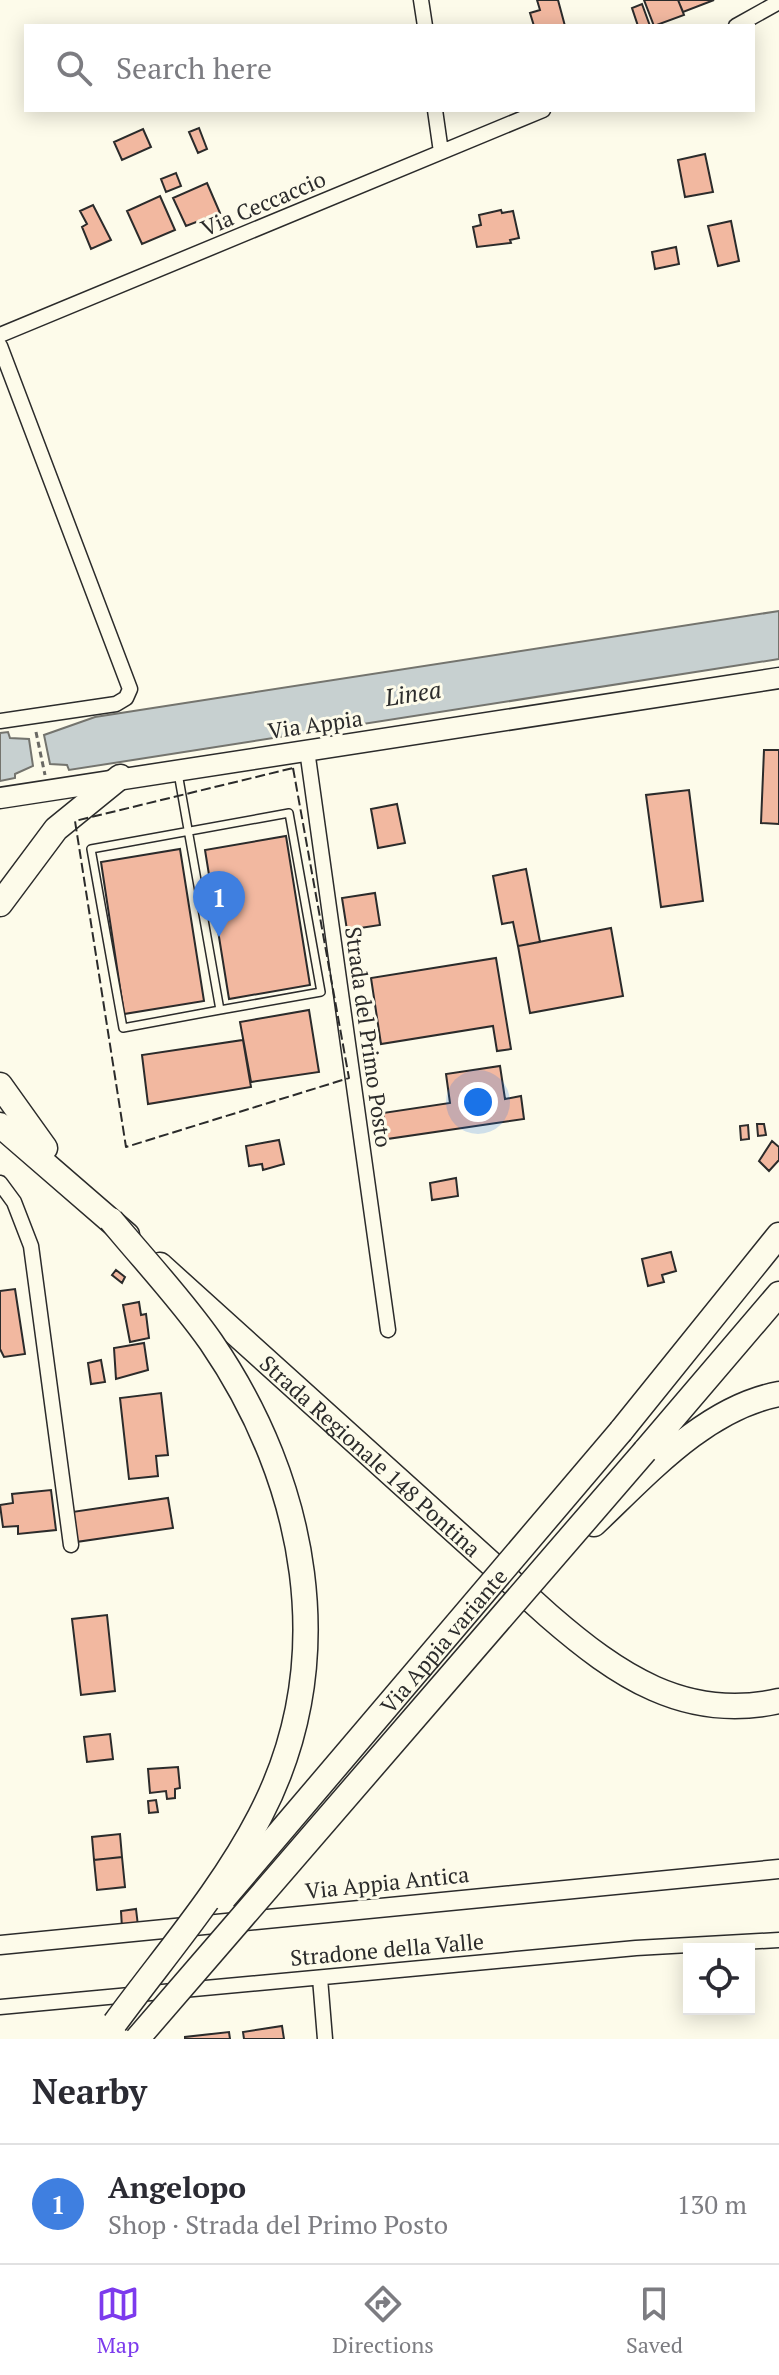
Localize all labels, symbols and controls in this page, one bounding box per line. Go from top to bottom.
search box [24,24,755,112]
icon: search [52,46,96,90]
text: Search here [116,48,272,88]
street label: Via Ceccaccio [196,164,330,242]
water label: Linea [382,673,443,713]
street label: Via Appia [266,703,364,745]
pin: 1 [193,871,245,937]
street label: Strada del Primo Posto [339,925,399,1149]
your location [458,1082,498,1122]
street label: Strada Regionale 148 Pontina [254,1348,487,1562]
street label: Via Appia variante [373,1562,513,1719]
street label: Via Appia Antica [304,1859,470,1905]
street label: Stradone della Valle [289,1926,485,1972]
map controls [683,1943,755,2015]
button: locate [683,1943,755,2015]
text: Nearby [32,2069,147,2114]
text: Angelopo [108,2167,246,2207]
text: 1 [51,2187,65,2221]
text: 130 m [677,2187,747,2221]
text: Shop · Strada del Primo Posto [108,2207,448,2241]
tab: Map [96,2282,140,2359]
tab: Directions [332,2282,434,2359]
tab: Saved [626,2282,683,2359]

